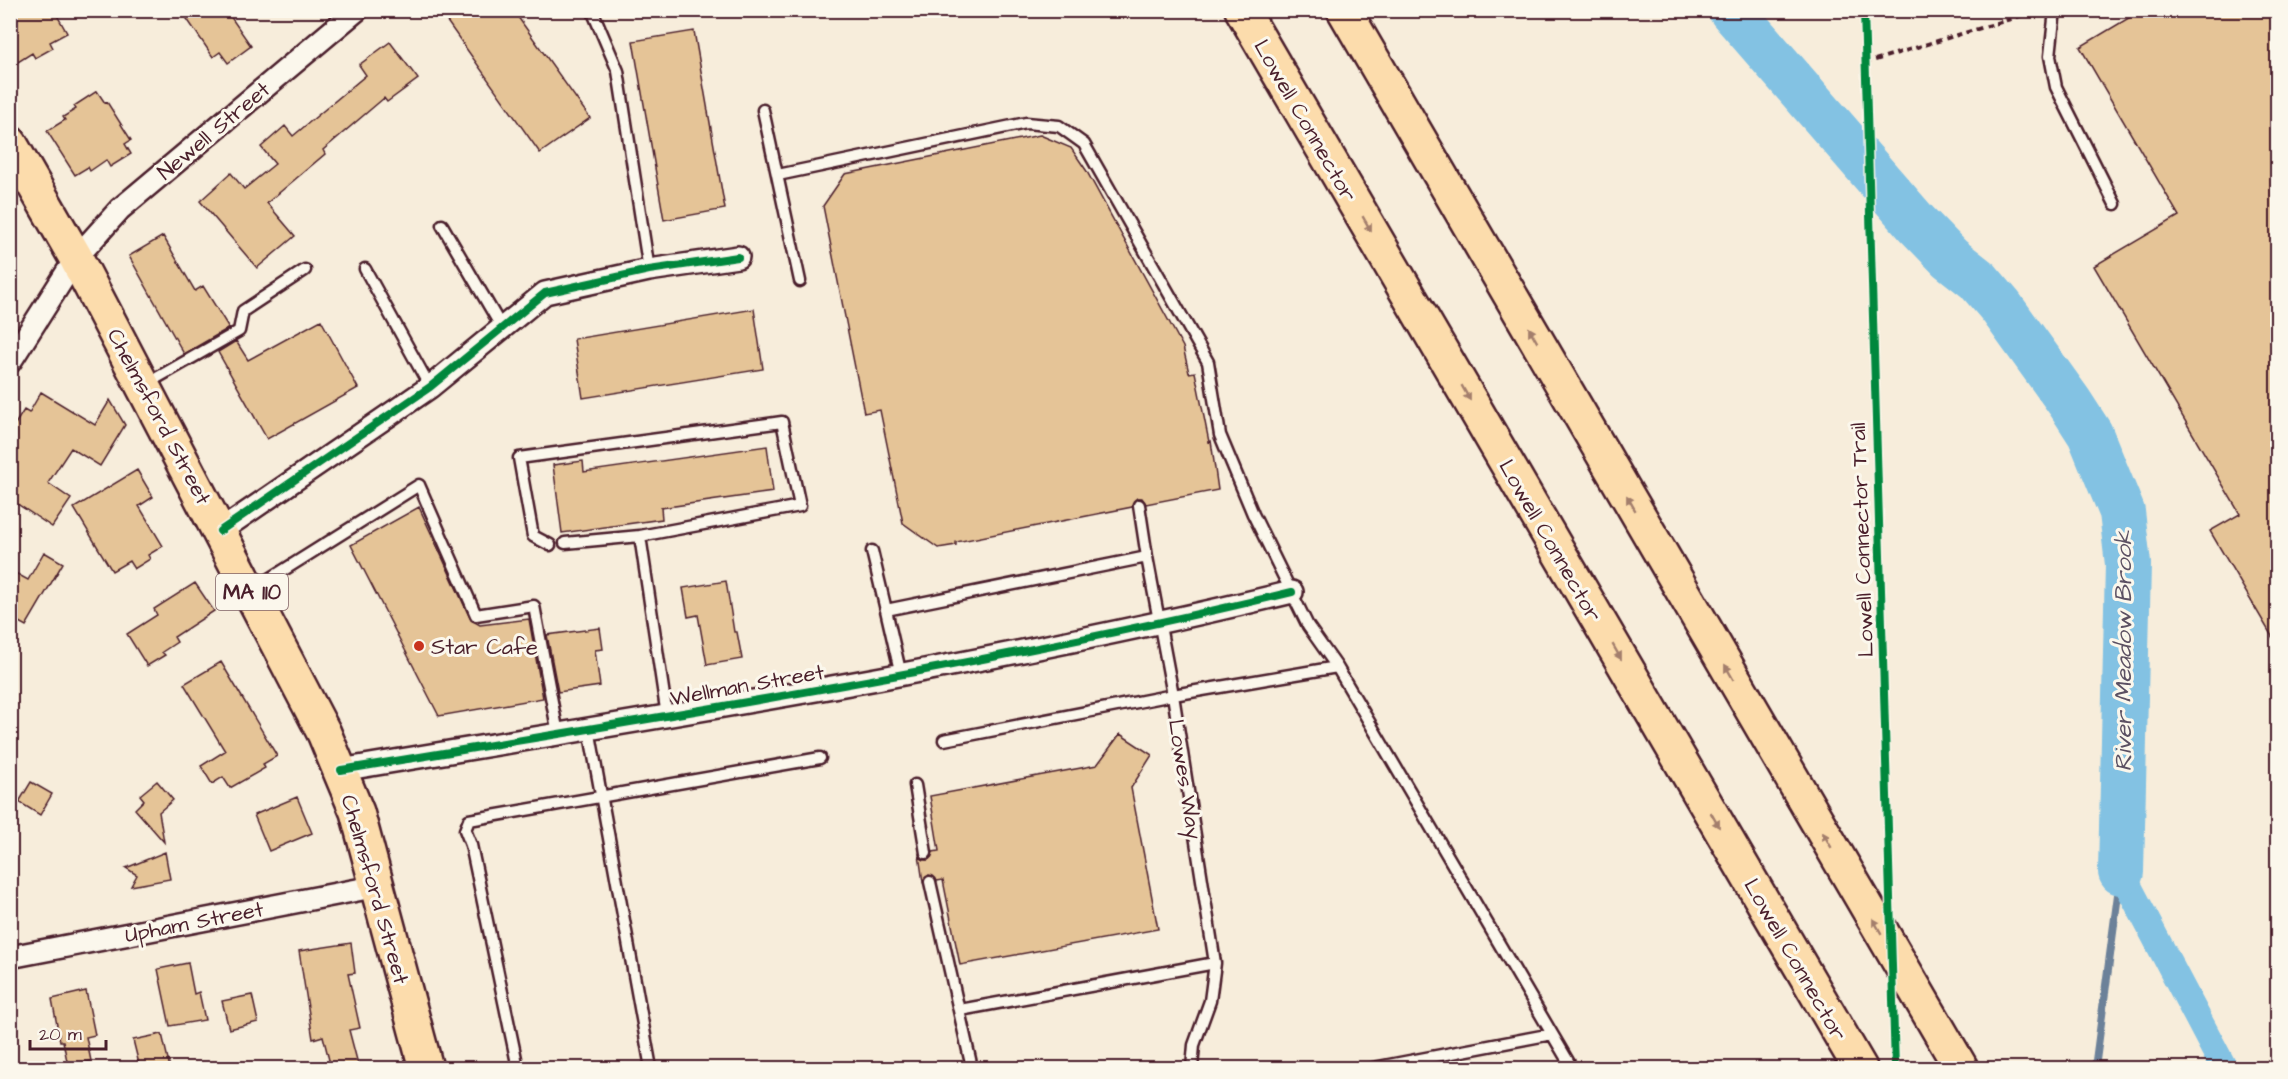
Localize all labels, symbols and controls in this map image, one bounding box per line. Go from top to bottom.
street label: Lowell Connector [1246,34,1364,207]
street label: Newell Street [151,75,277,188]
one-way arrow [1362,216,1373,232]
street label: Chelmsford Street [99,323,218,510]
one-way arrow [1528,326,1538,343]
one-way arrow [1460,385,1471,401]
street label: Lowell Connector Trail [1843,422,1882,658]
street label: Lowell Connector [1491,454,1609,627]
one-way arrow [1626,494,1636,511]
water label: River Meadow Brook [2107,529,2141,771]
road number: MA 110 [216,574,288,610]
place label: Star Cafe [431,632,538,663]
marker: Star Cafe [412,639,426,653]
one-way arrow [1612,644,1622,661]
street label: Wellman Street [668,657,827,714]
one-way arrow [1724,663,1734,680]
street label: Lowes Way [1159,717,1209,842]
street label: Chelmsford Street [333,791,416,988]
one-way arrow [1710,812,1720,829]
one-way arrow [1822,831,1832,848]
street label: Lowell Connector [1736,873,1854,1046]
street label: Upham Street [122,894,266,951]
one-way arrow [1872,917,1882,934]
scale bar [30,1013,106,1051]
text: 20 m [39,1022,82,1047]

